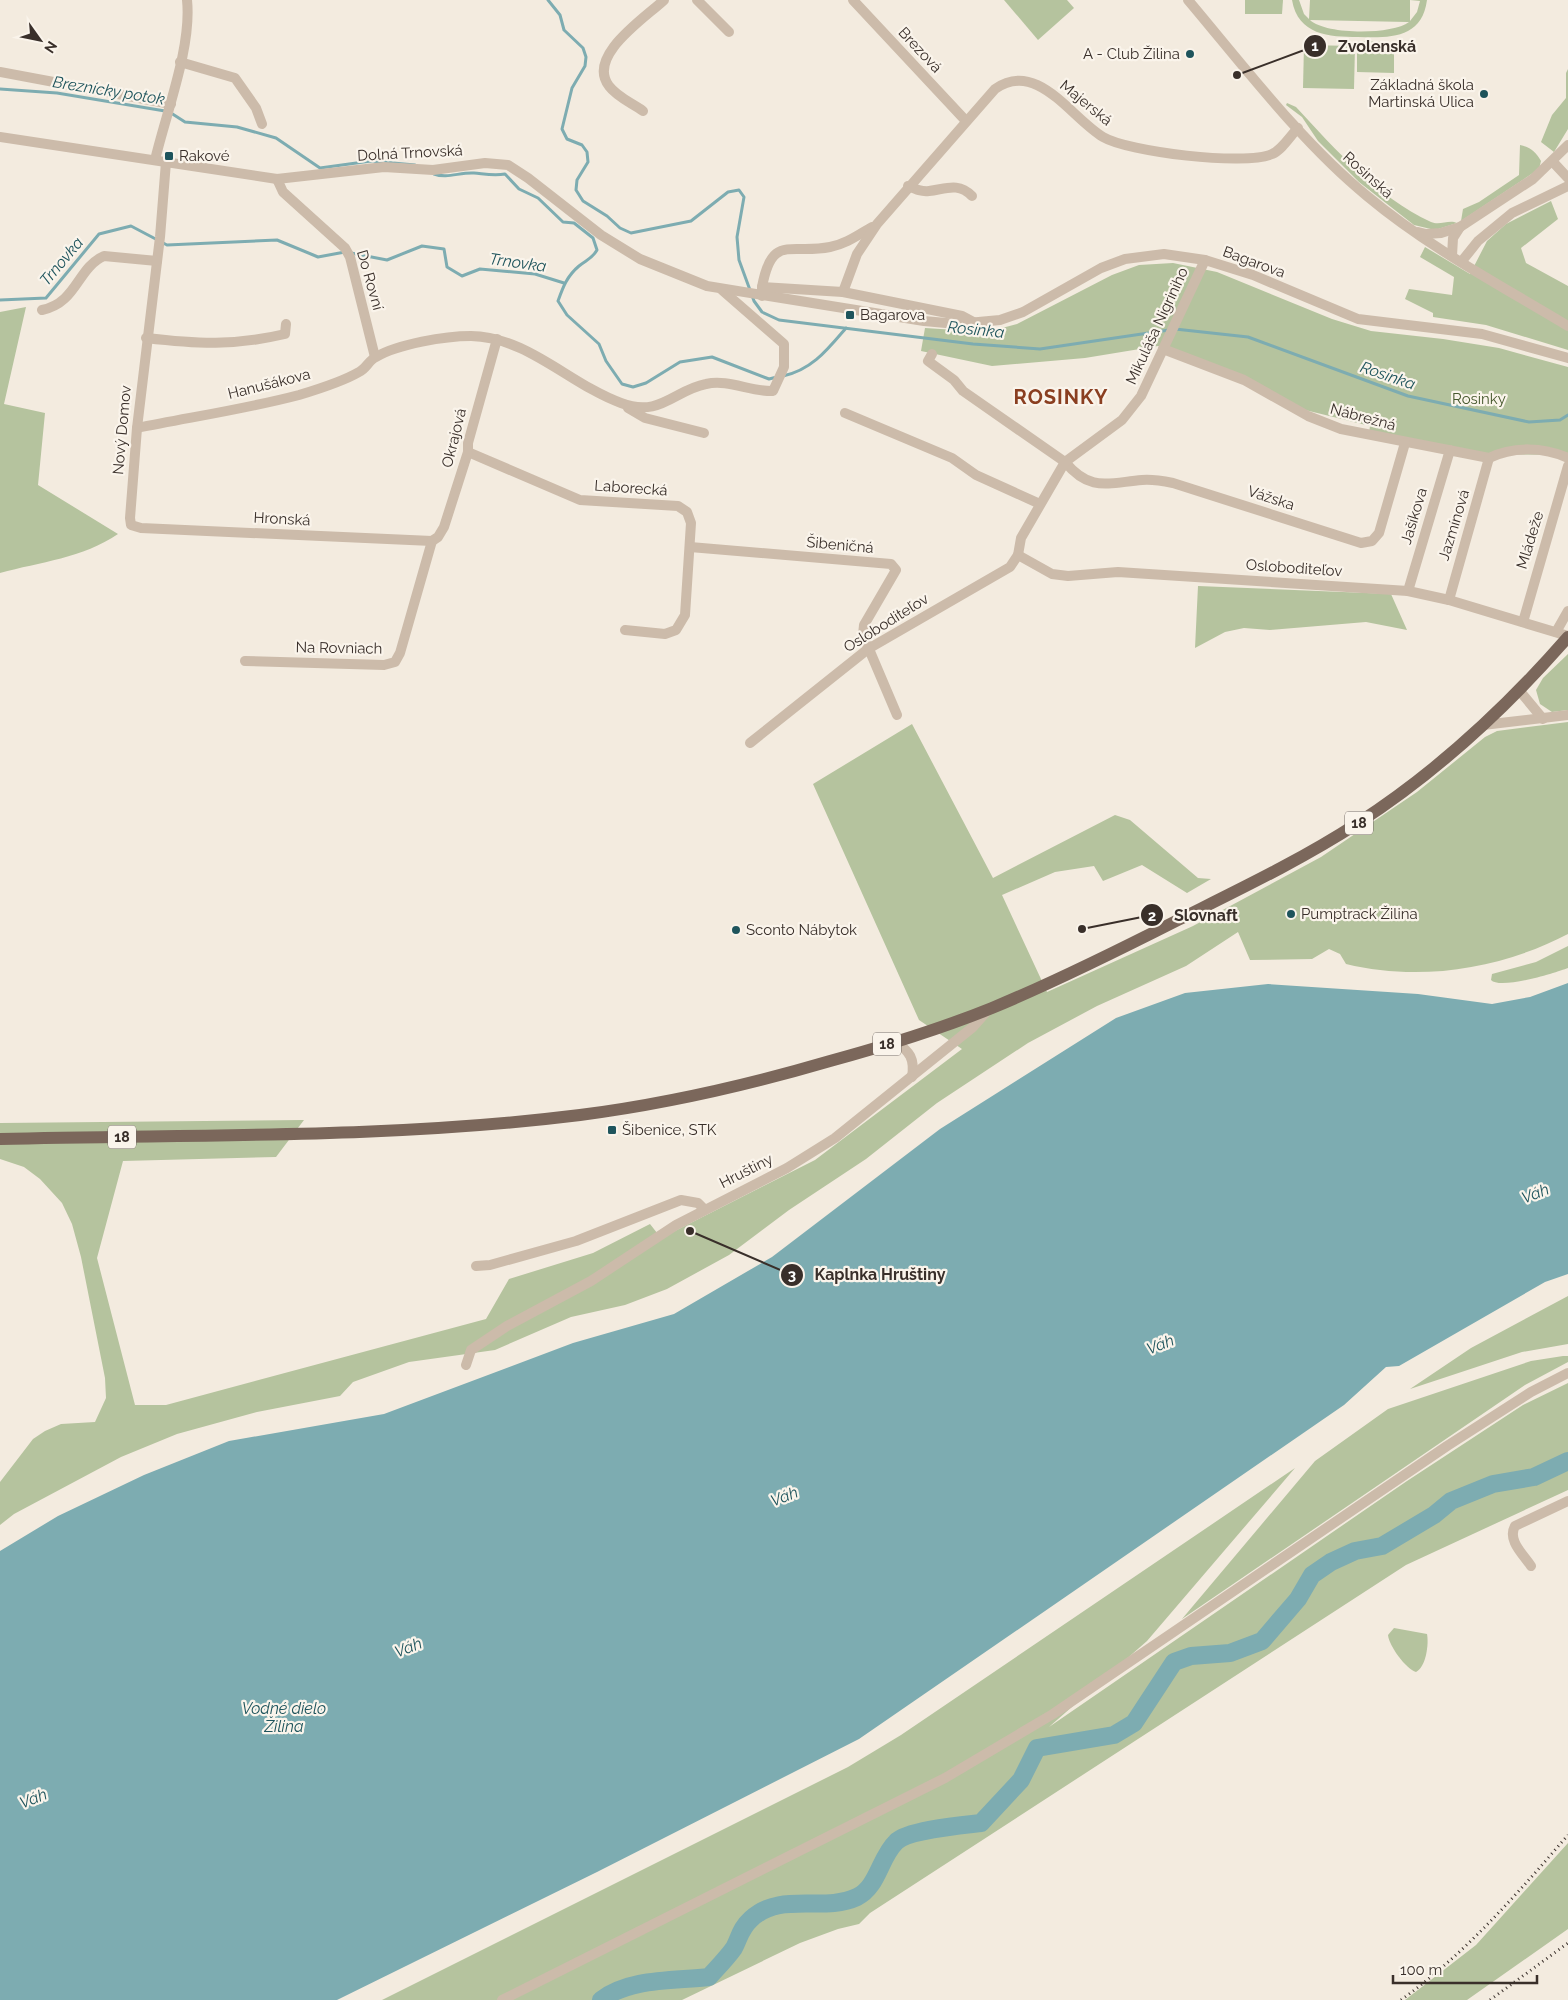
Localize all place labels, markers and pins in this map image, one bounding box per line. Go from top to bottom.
callout: Zvolenská [1303,30,1426,61]
place label: A - Club Žilina [1083,45,1180,63]
marker: A - Club Žilina [1184,48,1196,60]
place label: Základná škola Martinská Ulica [1368,76,1474,111]
marker: Základná škola Martinská Ulica [1478,88,1490,100]
place label: Rakové [179,147,230,165]
marker: Rakové [163,150,175,162]
place label: Bagarova [860,306,925,324]
marker: Bagarova [844,309,856,321]
callout: Slovnaft [1139,900,1248,931]
place label: Pumptrack Žilina [1301,905,1418,923]
marker: Pumptrack Žilina [1285,908,1297,920]
place label: Sconto Nábytok [746,921,857,939]
marker: Sconto Nábytok [730,924,742,936]
place label: Šibenice, STK [622,1120,717,1139]
marker: Šibenice, STK [606,1124,618,1136]
callout: Kaplnka Hruštiny [779,1259,955,1290]

